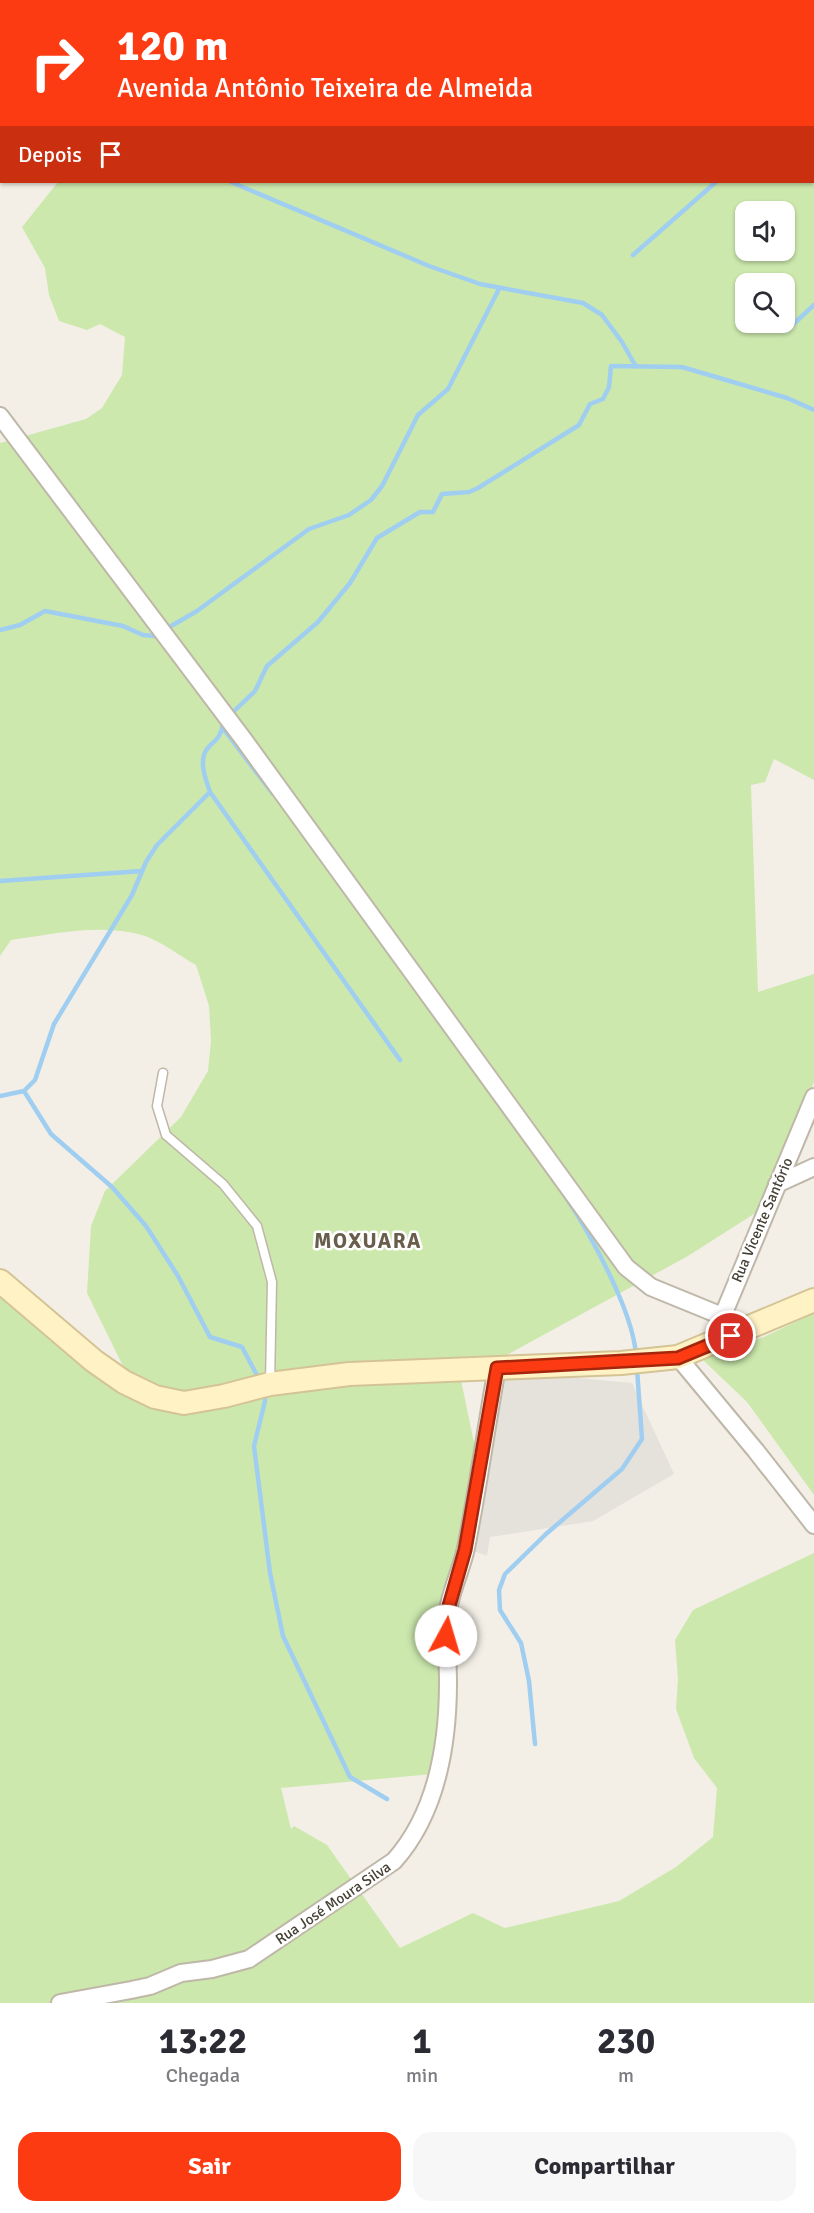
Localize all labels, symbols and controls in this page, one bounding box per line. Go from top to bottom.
text: 120 m [117,21,228,72]
icon: right [18,24,96,102]
text: Avenida Antônio Teixeira de Almeida [117,72,533,105]
icon: arrive [94,138,127,171]
text: Depois [18,141,82,168]
map controls [735,201,795,333]
button: sound [735,201,795,261]
button: search [735,273,795,333]
street label: Rua Vicente Santório [728,1155,796,1285]
district label: MOXUARA [314,1228,422,1254]
pin [705,1310,756,1361]
icon: arrive [714,1319,747,1352]
position arrow [414,1604,478,1668]
street label: Rua José Moura Silva [272,1858,394,1948]
text: 13:22 [159,2019,247,2064]
text: 1 [412,2019,432,2064]
text: 230 [597,2019,655,2064]
text: Chegada [166,2063,240,2088]
text: min [406,2063,438,2088]
text: m [618,2063,634,2088]
button: Sair [18,2132,401,2201]
button: Compartilhar [413,2132,796,2201]

